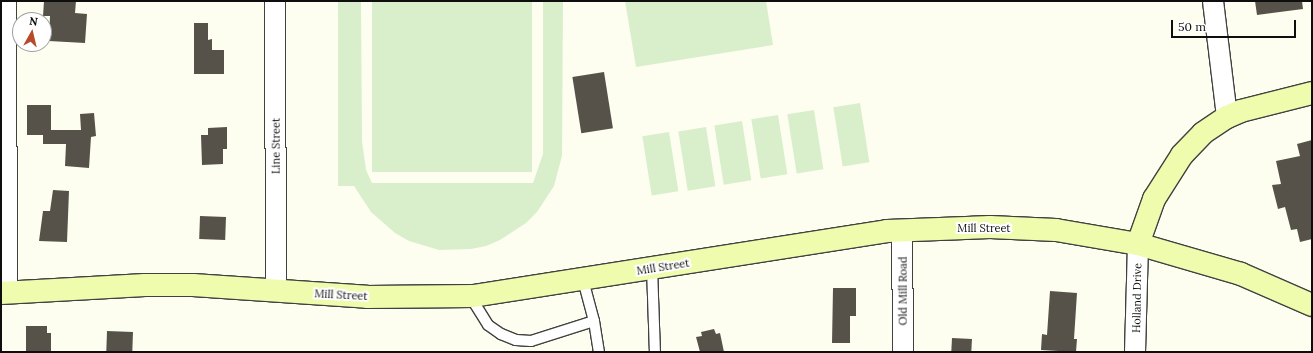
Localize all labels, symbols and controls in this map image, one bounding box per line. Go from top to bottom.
north arrow [12,12,52,52]
scale bar [1173,12,1298,38]
text: N [28,14,39,29]
text: 50 m [1178,19,1206,34]
street label: Line Street [269,118,283,174]
street label: Mill Street [957,221,1011,235]
street label: Mill Street [636,256,690,278]
street label: Old Mill Road [896,257,910,325]
street label: Holland Drive [1130,263,1144,333]
street label: Mill Street [314,287,368,303]

